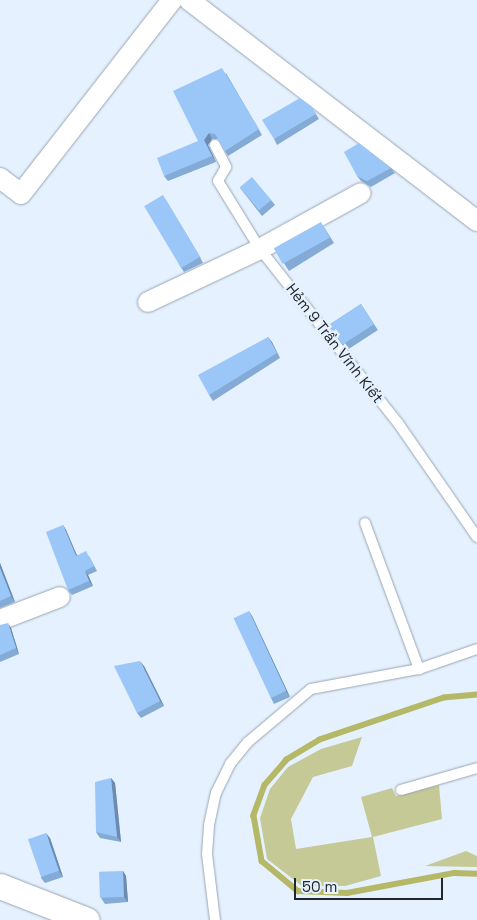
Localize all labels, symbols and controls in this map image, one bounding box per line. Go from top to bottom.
street label: Hẻm 9 Trần Vĩnh Kiết [282,279,388,407]
scale bar [297,868,446,900]
text: 50 m [302,877,337,896]

